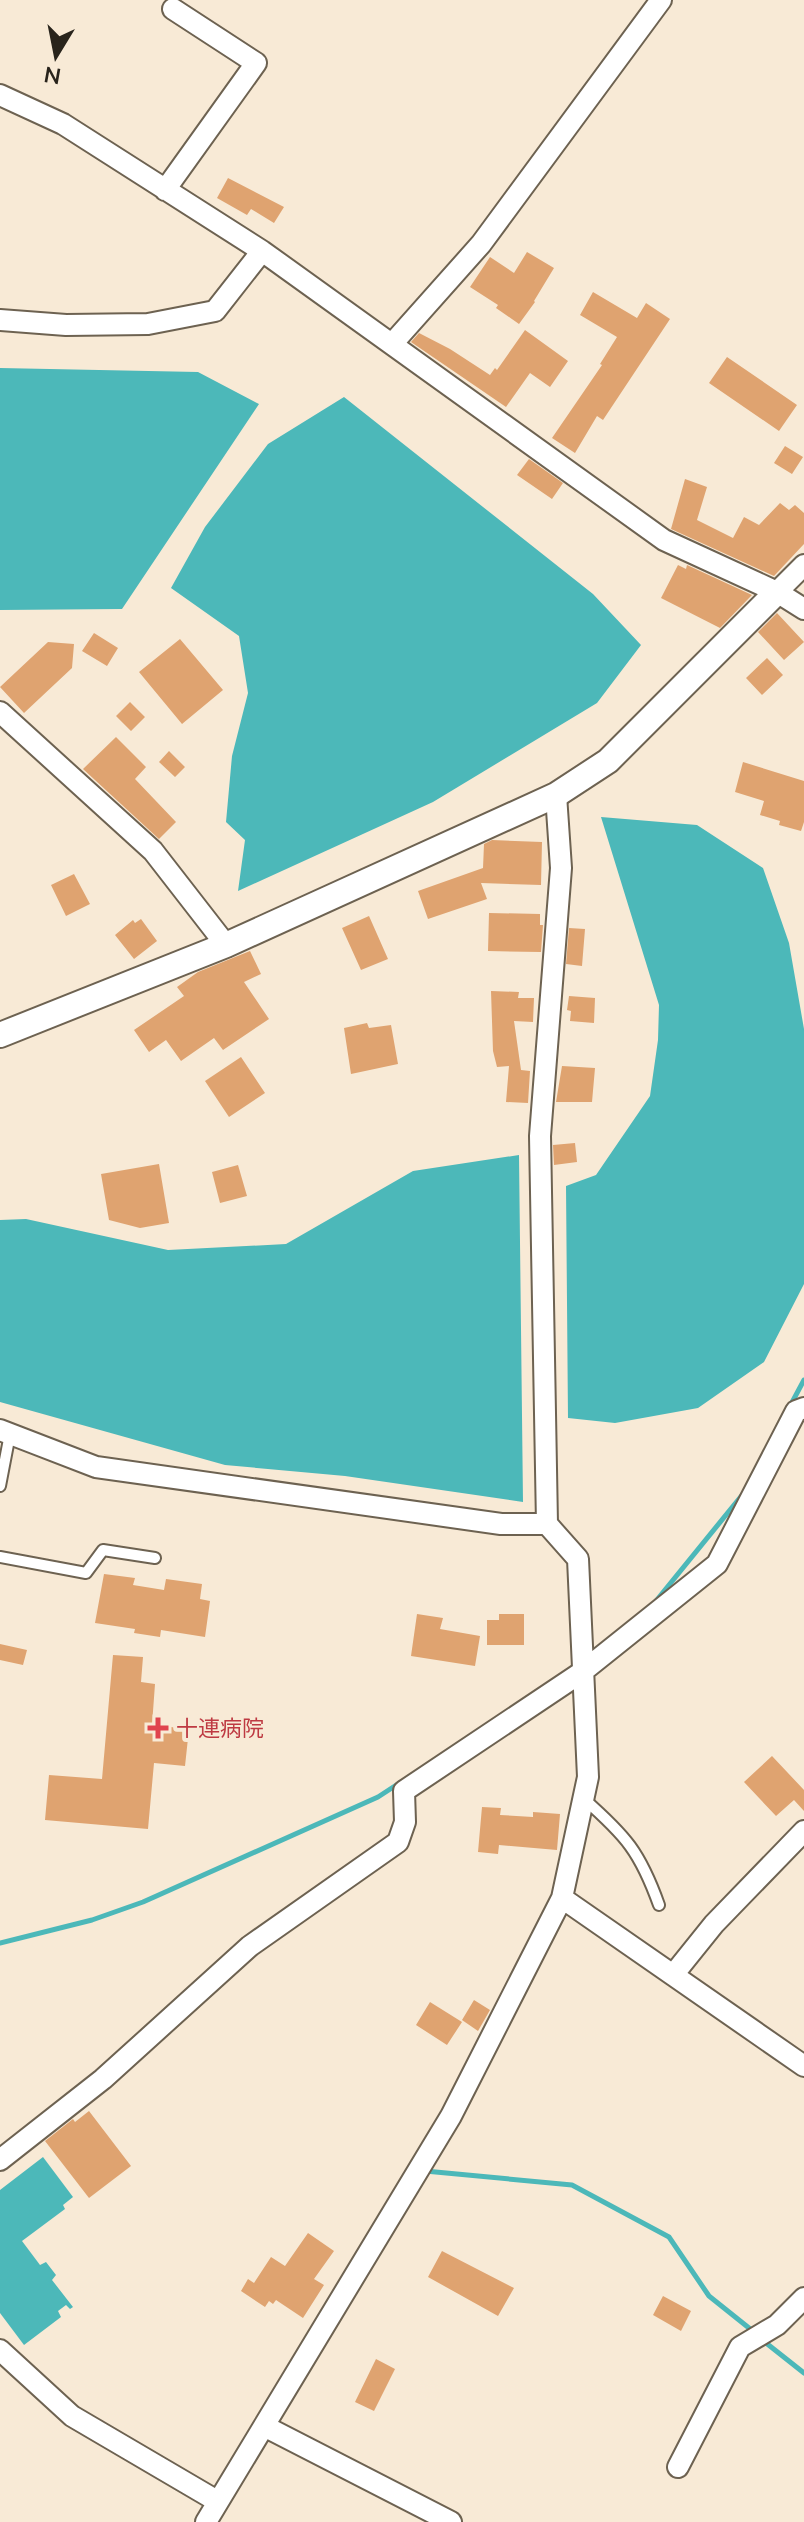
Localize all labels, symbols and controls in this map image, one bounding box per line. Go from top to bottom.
north arrow [16,16,96,96]
text: N [42,60,63,91]
place label: 十連病院 [176,1714,264,1742]
marker: 十連病院 [147,1717,169,1739]

